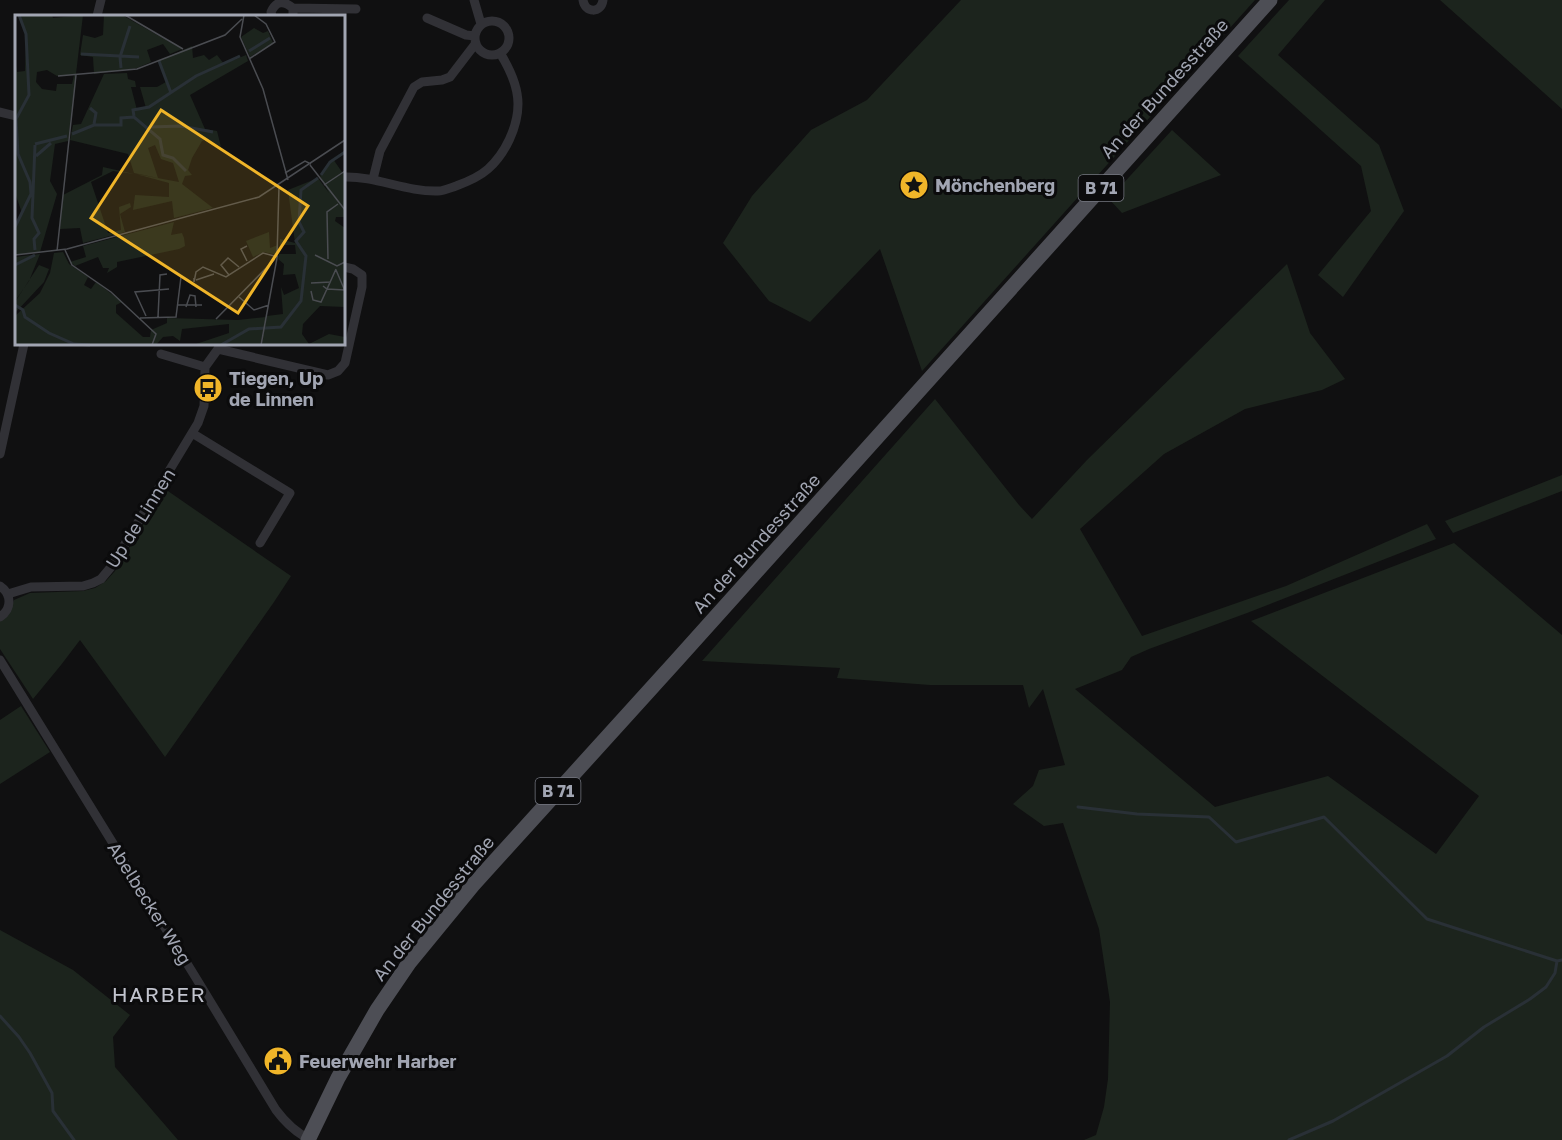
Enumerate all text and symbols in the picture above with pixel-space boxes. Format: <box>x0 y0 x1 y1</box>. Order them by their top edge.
street label: An der Bundesstraße <box>1095 14 1233 162</box>
inset map <box>15 15 345 345</box>
place icon: Mönchenberg <box>898 169 930 201</box>
place label: Mönchenberg <box>935 174 1055 196</box>
road number: B 71 <box>1078 175 1124 201</box>
place label: Tiegen, Up de Linnen <box>229 367 323 410</box>
bus stop icon: Tiegen, Up de Linnen <box>192 372 224 404</box>
street label: Up de Linnen <box>101 464 179 572</box>
street label: An der Bundesstraße <box>687 469 825 617</box>
road number: B 71 <box>536 778 580 804</box>
street label: An der Bundesstraße <box>368 831 498 985</box>
street label: Abelbecker Weg <box>103 838 197 968</box>
district label: HARBER <box>112 981 206 1007</box>
public building icon: Feuerwehr Harber <box>262 1045 294 1077</box>
place label: Feuerwehr Harber <box>299 1050 457 1072</box>

